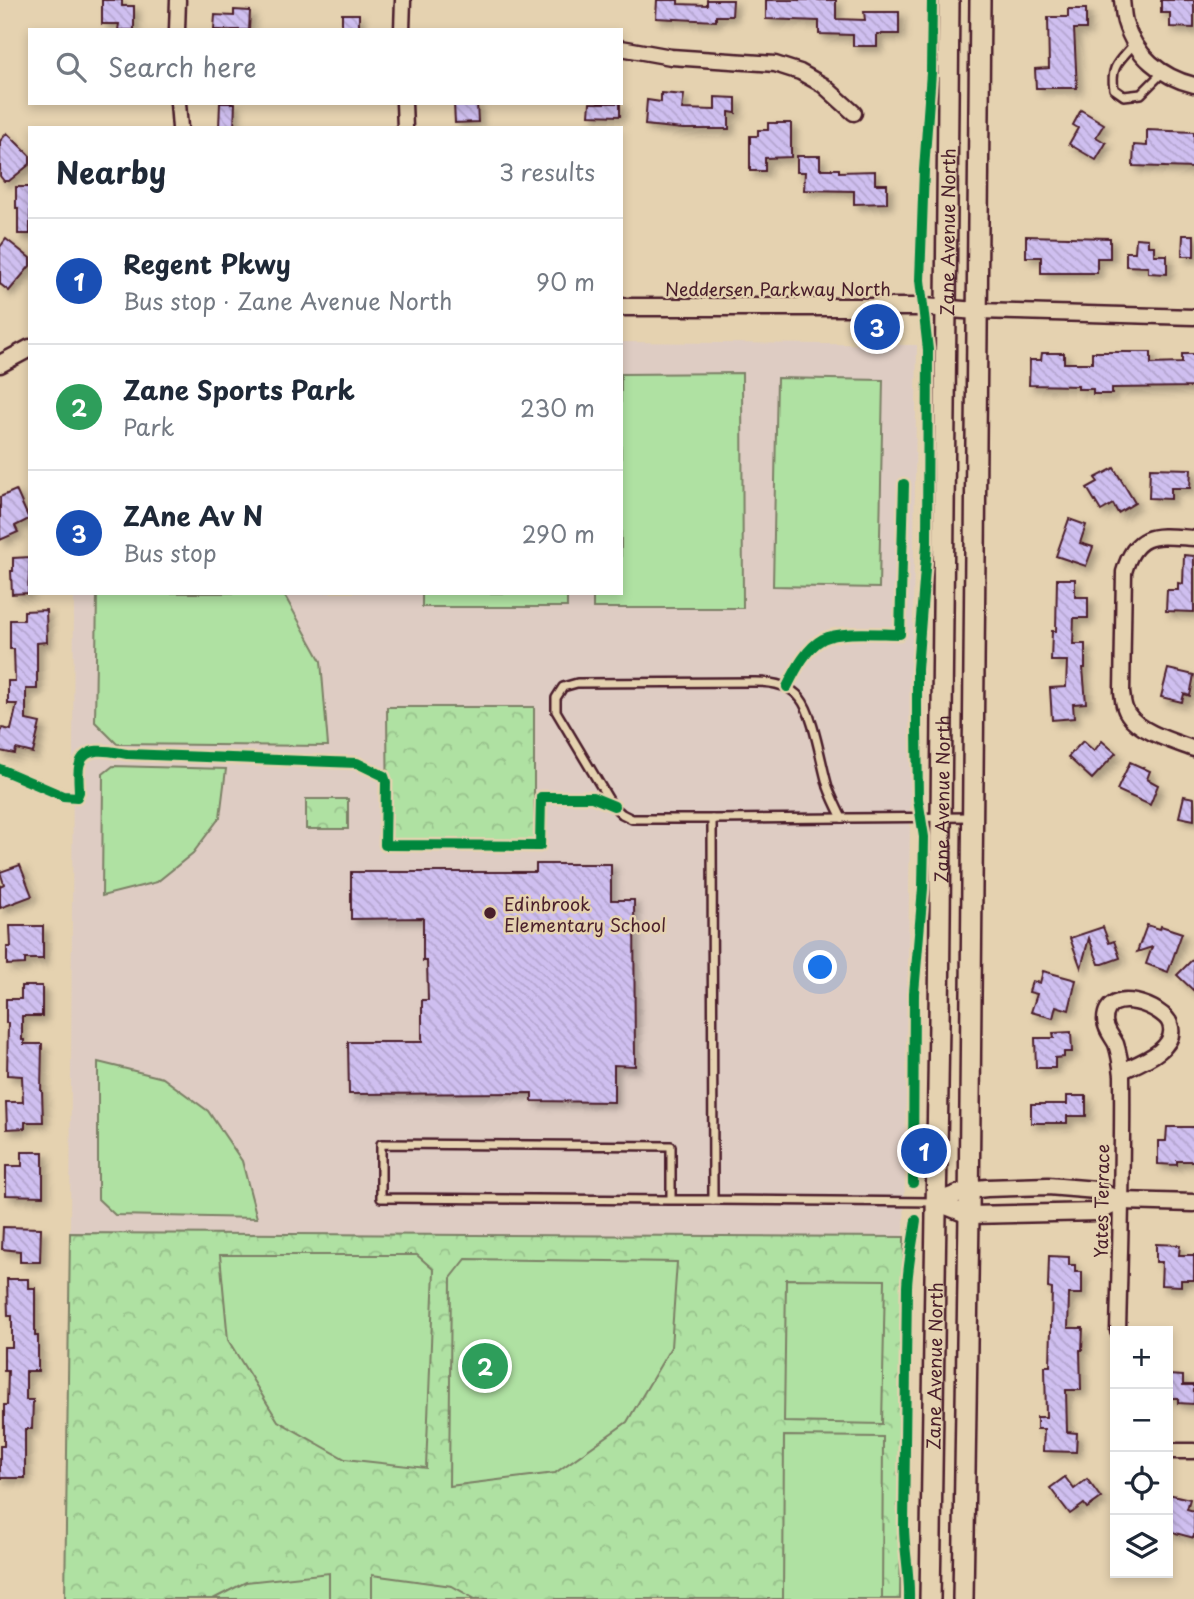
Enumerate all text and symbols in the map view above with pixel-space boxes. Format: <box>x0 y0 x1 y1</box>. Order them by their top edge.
search box <box>28 28 623 105</box>
text: Search here <box>108 47 257 86</box>
icon: search <box>52 48 90 86</box>
street label: Zane Avenue North <box>932 148 961 316</box>
text: Nearby <box>56 149 166 194</box>
text: 3 results <box>499 154 595 189</box>
text: Regent Pkwy <box>123 244 291 283</box>
text: 1 <box>74 264 85 299</box>
text: 90 m <box>536 264 595 299</box>
street label: Neddersen Parkway North <box>665 275 891 302</box>
text: Bus stop · Zane Avenue North <box>123 283 452 318</box>
pin: 3 <box>854 301 900 353</box>
text: Zane Sports Park <box>123 370 355 409</box>
text: 2 <box>71 390 87 425</box>
text: 230 m <box>520 390 595 425</box>
text: Park <box>123 409 174 444</box>
text: ZAne Av N <box>123 496 263 535</box>
text: 3 <box>71 516 87 551</box>
text: 290 m <box>522 516 595 551</box>
text: Bus stop <box>123 535 217 570</box>
street label: Zane Avenue North <box>927 715 956 883</box>
place label: Edinbrook Elementary School <box>504 890 666 938</box>
marker: Edinbrook Elementary School <box>482 905 498 921</box>
your location <box>803 950 837 984</box>
pin: 1 <box>901 1125 947 1177</box>
street label: Yates Terrace <box>1087 1144 1115 1258</box>
street label: Zane Avenue North <box>919 1282 948 1450</box>
map controls <box>1110 1326 1173 1578</box>
button: + <box>1110 1326 1173 1389</box>
pin: 2 <box>462 1340 508 1392</box>
button: − <box>1110 1389 1173 1452</box>
button: locate <box>1110 1452 1173 1515</box>
button: layers <box>1110 1515 1173 1578</box>

